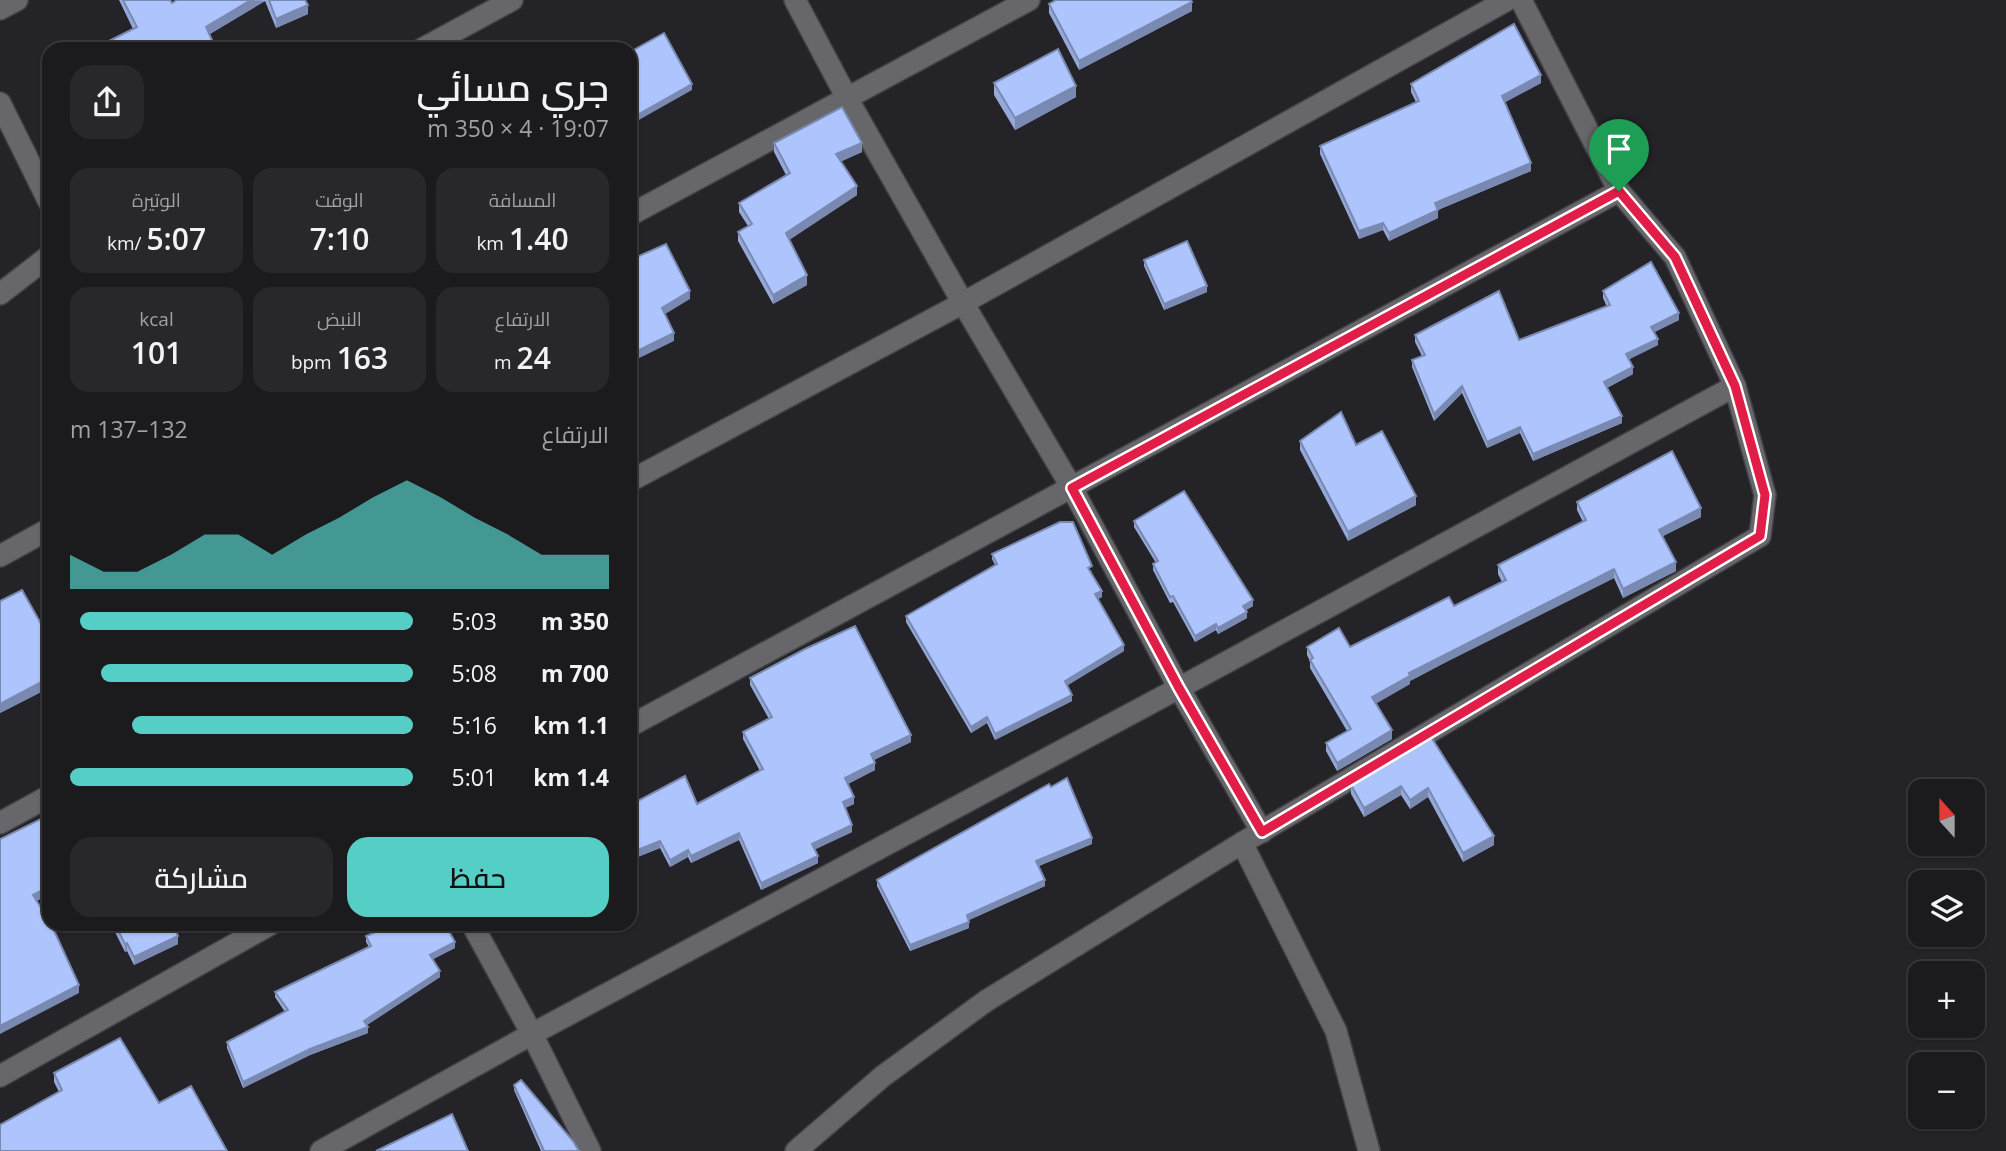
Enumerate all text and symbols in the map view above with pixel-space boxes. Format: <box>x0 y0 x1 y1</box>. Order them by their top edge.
text: جري مسائي <box>417 60 609 112</box>
button: share <box>70 65 144 139</box>
text: 19:07 · 4 × 350 m <box>427 112 609 144</box>
pin <box>1589 119 1649 191</box>
icon: arrive <box>1600 130 1638 168</box>
text: الوتيرة <box>132 187 181 213</box>
text: الوقت <box>315 187 364 213</box>
text: المسافة <box>489 187 556 213</box>
text: 5:07 <box>146 218 206 259</box>
text: 7:10 <box>310 218 369 259</box>
text: 1.40 <box>509 218 569 259</box>
text: /km <box>107 230 146 256</box>
text: km <box>476 230 509 256</box>
text: kcal <box>139 306 174 332</box>
text: النبض <box>317 306 362 332</box>
text: الارتفاع <box>495 306 550 332</box>
text: 101 <box>131 332 182 373</box>
text: 163 <box>337 337 388 378</box>
text: 24 <box>517 337 551 378</box>
text: bpm <box>291 349 337 375</box>
text: m <box>494 349 517 375</box>
text: 132–137 m <box>70 413 188 445</box>
text: الارتفاع <box>542 418 609 450</box>
text: 5:03 <box>452 605 497 637</box>
text: 350 m <box>541 605 609 637</box>
text: 5:08 <box>452 657 497 689</box>
text: 700 m <box>541 657 609 689</box>
text: 5:16 <box>452 709 497 741</box>
text: 1.1 km <box>533 709 609 741</box>
text: 5:01 <box>452 761 497 793</box>
text: 1.4 km <box>533 761 609 793</box>
north arrow <box>1908 779 1984 856</box>
map controls <box>1908 779 1985 1129</box>
button: مشاركة <box>70 837 333 917</box>
button: حفظ <box>347 837 609 917</box>
button: layers <box>1908 870 1985 947</box>
button: + <box>1908 961 1985 1038</box>
button: − <box>1908 1052 1985 1129</box>

